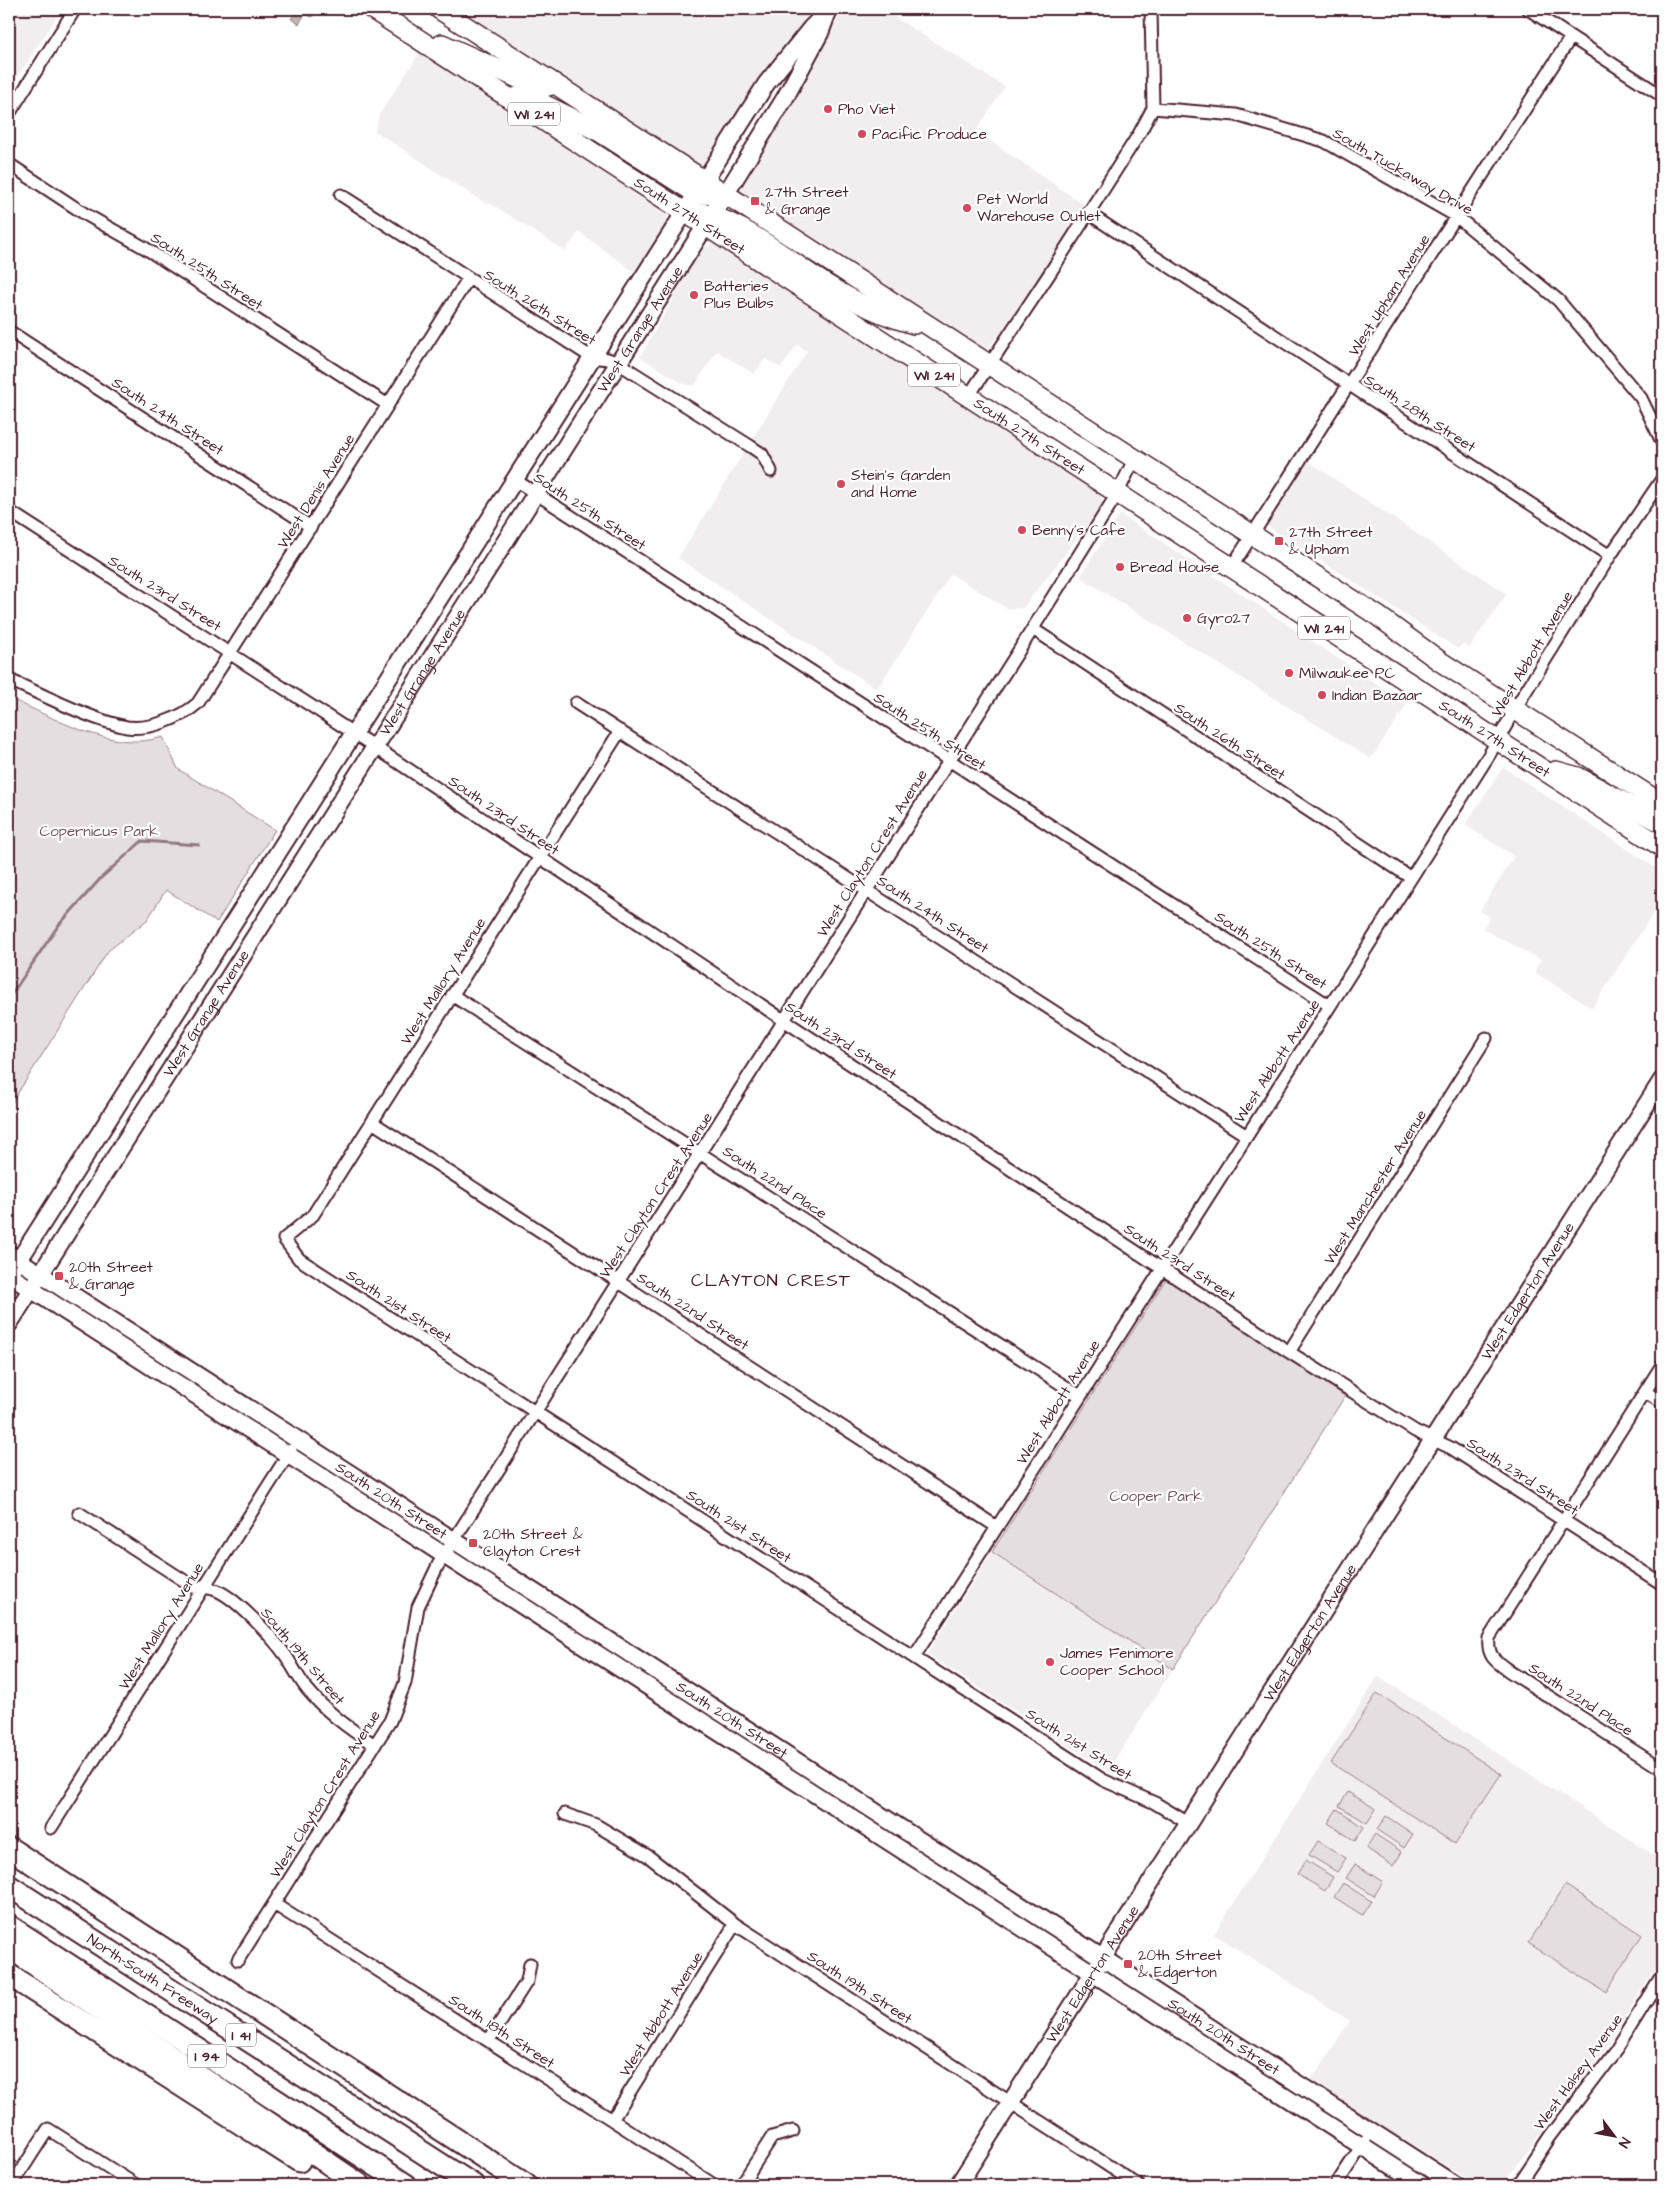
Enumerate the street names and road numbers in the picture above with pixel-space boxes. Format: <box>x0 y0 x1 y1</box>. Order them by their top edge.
road number: WI 241 <box>508 102 560 126</box>
street label: South Tuckaway Drive <box>1328 123 1477 221</box>
street label: South 27th Street <box>630 172 749 260</box>
street label: South 25th Street <box>146 227 267 316</box>
street label: West Upham Avenue <box>1343 230 1435 360</box>
street label: West Grange Avenue <box>592 262 688 397</box>
street label: South 26th Street <box>479 264 600 350</box>
road number: WI 241 <box>908 364 960 386</box>
street label: South 28th Street <box>1360 369 1480 457</box>
street label: South 24th Street <box>108 372 228 461</box>
street label: South 27th Street <box>969 393 1089 480</box>
street label: West Denis Avenue <box>273 430 360 553</box>
street label: South 25th Street <box>529 467 650 556</box>
street label: South 23rd Street <box>104 550 225 637</box>
street label: West Abbott Avenue <box>1486 587 1578 721</box>
street label: West Grange Avenue <box>375 605 471 740</box>
road number: WI 241 <box>1298 616 1350 640</box>
street label: South 25th Street <box>869 687 990 776</box>
street label: South 27th Street <box>1435 695 1554 783</box>
street label: South 26th Street <box>1170 697 1290 785</box>
street label: West Clayton Crest Avenue <box>812 765 934 942</box>
street label: South 23rd Street <box>444 770 563 860</box>
street label: South 24th Street <box>873 870 993 959</box>
street label: South 25th Street <box>1210 906 1331 995</box>
street label: West Mallory Avenue <box>396 914 492 1049</box>
street label: West Grange Avenue <box>158 946 255 1081</box>
street label: West Abbott Avenue <box>1230 995 1325 1127</box>
street label: South 23rd Street <box>781 996 901 1085</box>
street label: West Manchester Avenue <box>1319 1106 1432 1269</box>
street label: West Clayton Crest Avenue <box>595 1108 719 1283</box>
street label: South 22nd Place <box>718 1141 831 1224</box>
street label: South 23rd Street <box>1120 1218 1240 1307</box>
street label: West Edgerton Avenue <box>1476 1218 1580 1364</box>
street label: South 21st Street <box>342 1265 455 1348</box>
street label: South 22nd Street <box>633 1267 753 1356</box>
street label: West Abbott Avenue <box>1011 1336 1105 1469</box>
street label: South 23rd Street <box>1463 1432 1583 1521</box>
street label: South 20th Street <box>331 1457 451 1545</box>
street label: South 21st Street <box>682 1485 795 1568</box>
street label: West Mallory Avenue <box>114 1559 210 1694</box>
street label: West Edgerton Avenue <box>1259 1560 1362 1706</box>
street label: South 19th Street <box>256 1603 350 1710</box>
street label: South 22nd Place <box>1524 1658 1637 1741</box>
street label: South 20th Street <box>672 1676 792 1764</box>
street label: South 21st Street <box>1022 1703 1136 1786</box>
street label: West Clayton Crest Avenue <box>265 1706 387 1883</box>
street label: West Edgerton Avenue <box>1041 1902 1144 2047</box>
street label: North-South Freeway <box>83 1929 222 2030</box>
street label: South 19th Street <box>803 1946 916 2029</box>
street label: West Abbott Avenue <box>614 1948 708 2081</box>
street label: South 18th Street <box>445 1989 559 2074</box>
street label: South 20th Street <box>1164 1993 1284 2080</box>
street label: West Halsey Avenue <box>1529 2010 1629 2135</box>
road number: I 41 <box>226 2024 256 2046</box>
road number: I 94 <box>188 2044 226 2068</box>

